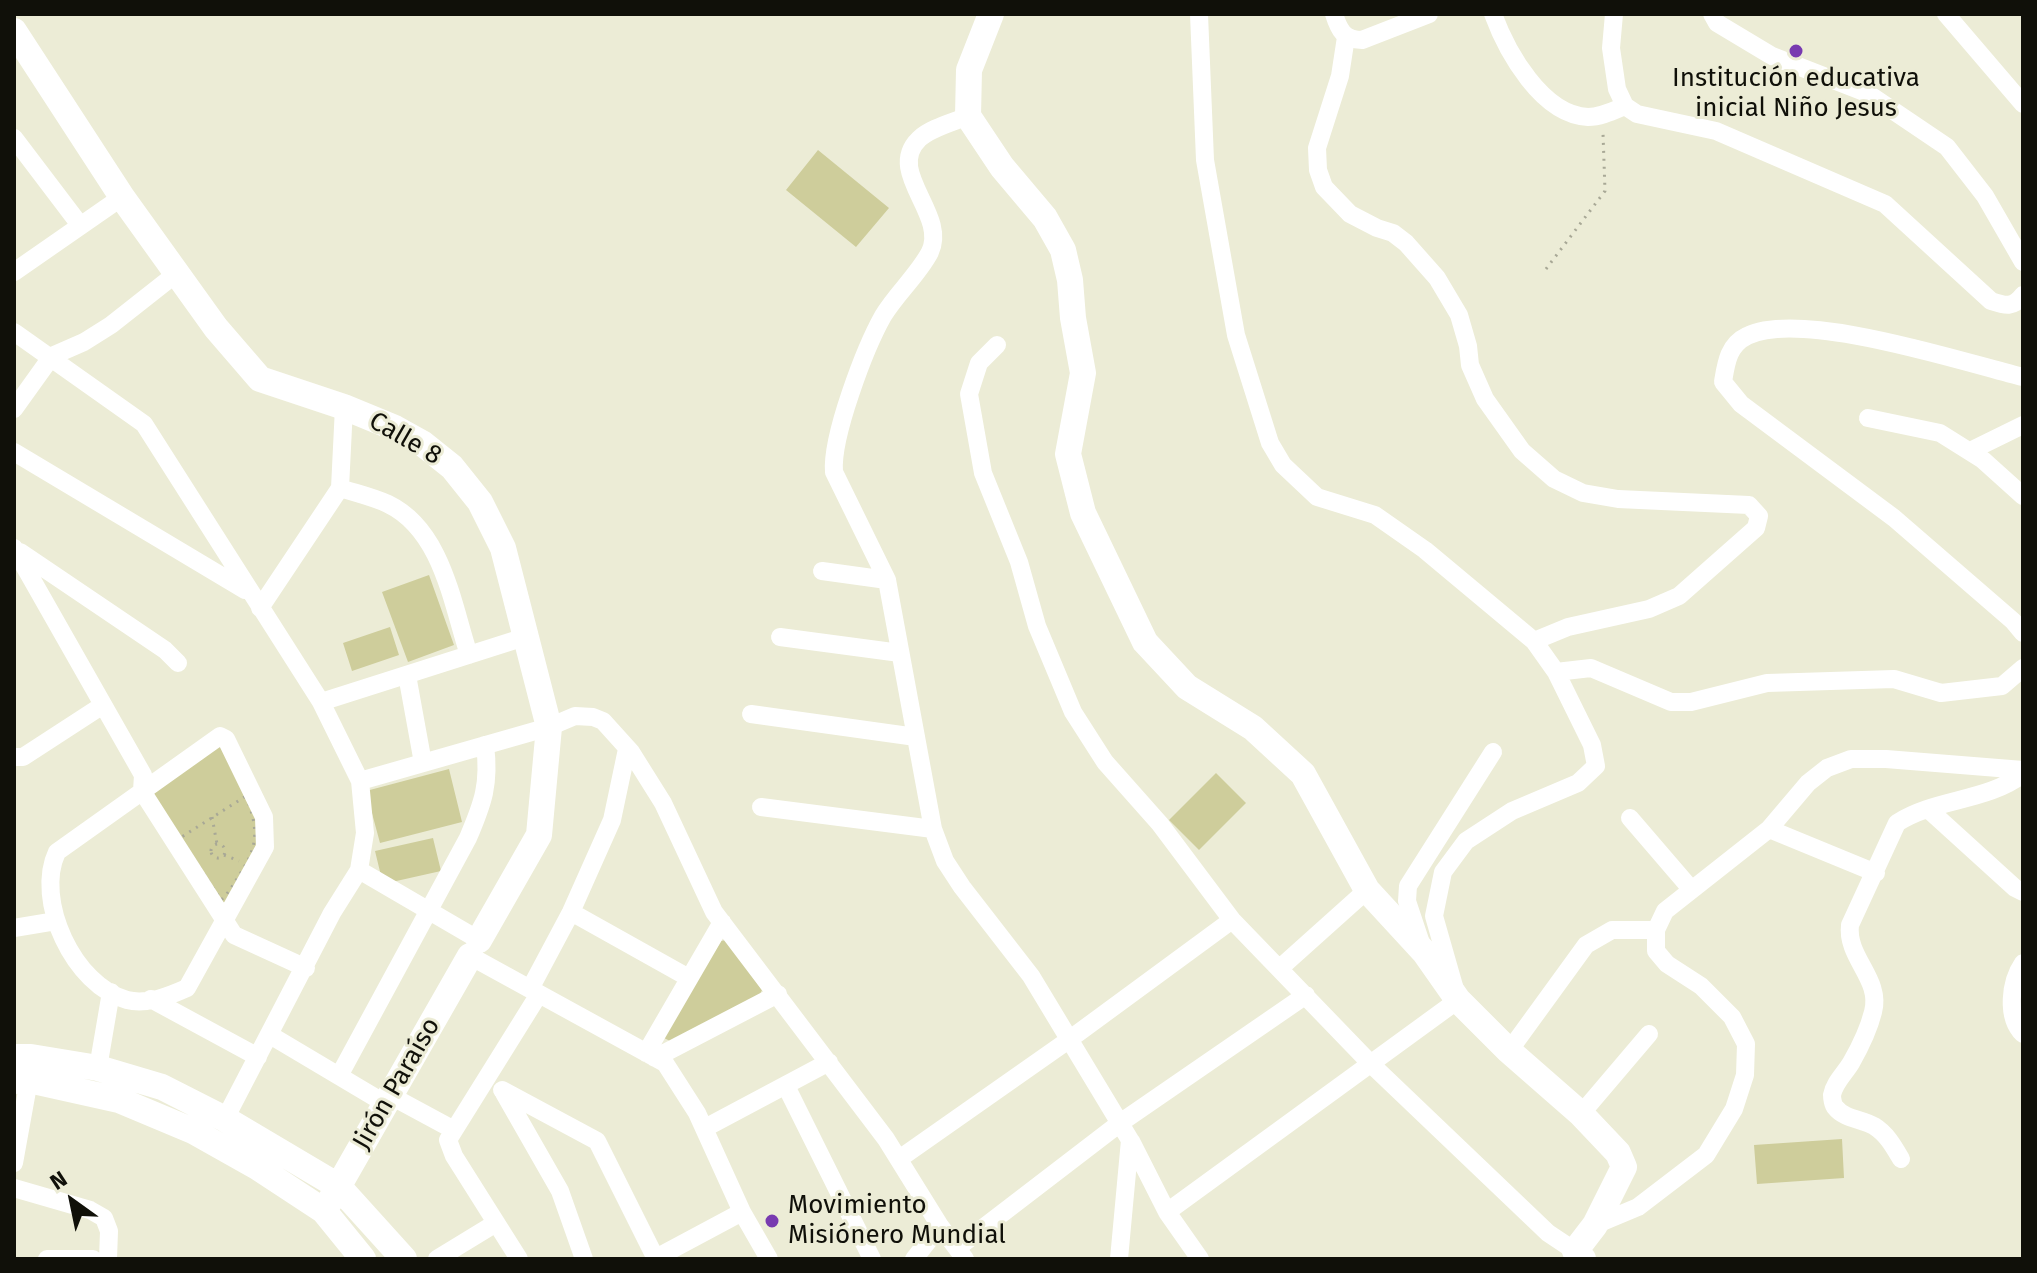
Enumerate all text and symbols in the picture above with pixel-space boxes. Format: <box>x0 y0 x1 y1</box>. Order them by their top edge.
marker: Institución educativa inicial Niño Jesus <box>1787 42 1805 60</box>
place label: Institución educativa inicial Niño Jesus <box>1672 63 1920 124</box>
street label: Calle 8 <box>363 406 447 472</box>
street label: Jirón Paraíso <box>347 1012 447 1156</box>
north arrow <box>32 1161 112 1241</box>
text: N <box>45 1165 72 1196</box>
place label: Movimiento Misiónero Mundial <box>788 1190 1006 1252</box>
marker: Movimiento Misiónero Mundial <box>763 1212 781 1230</box>

